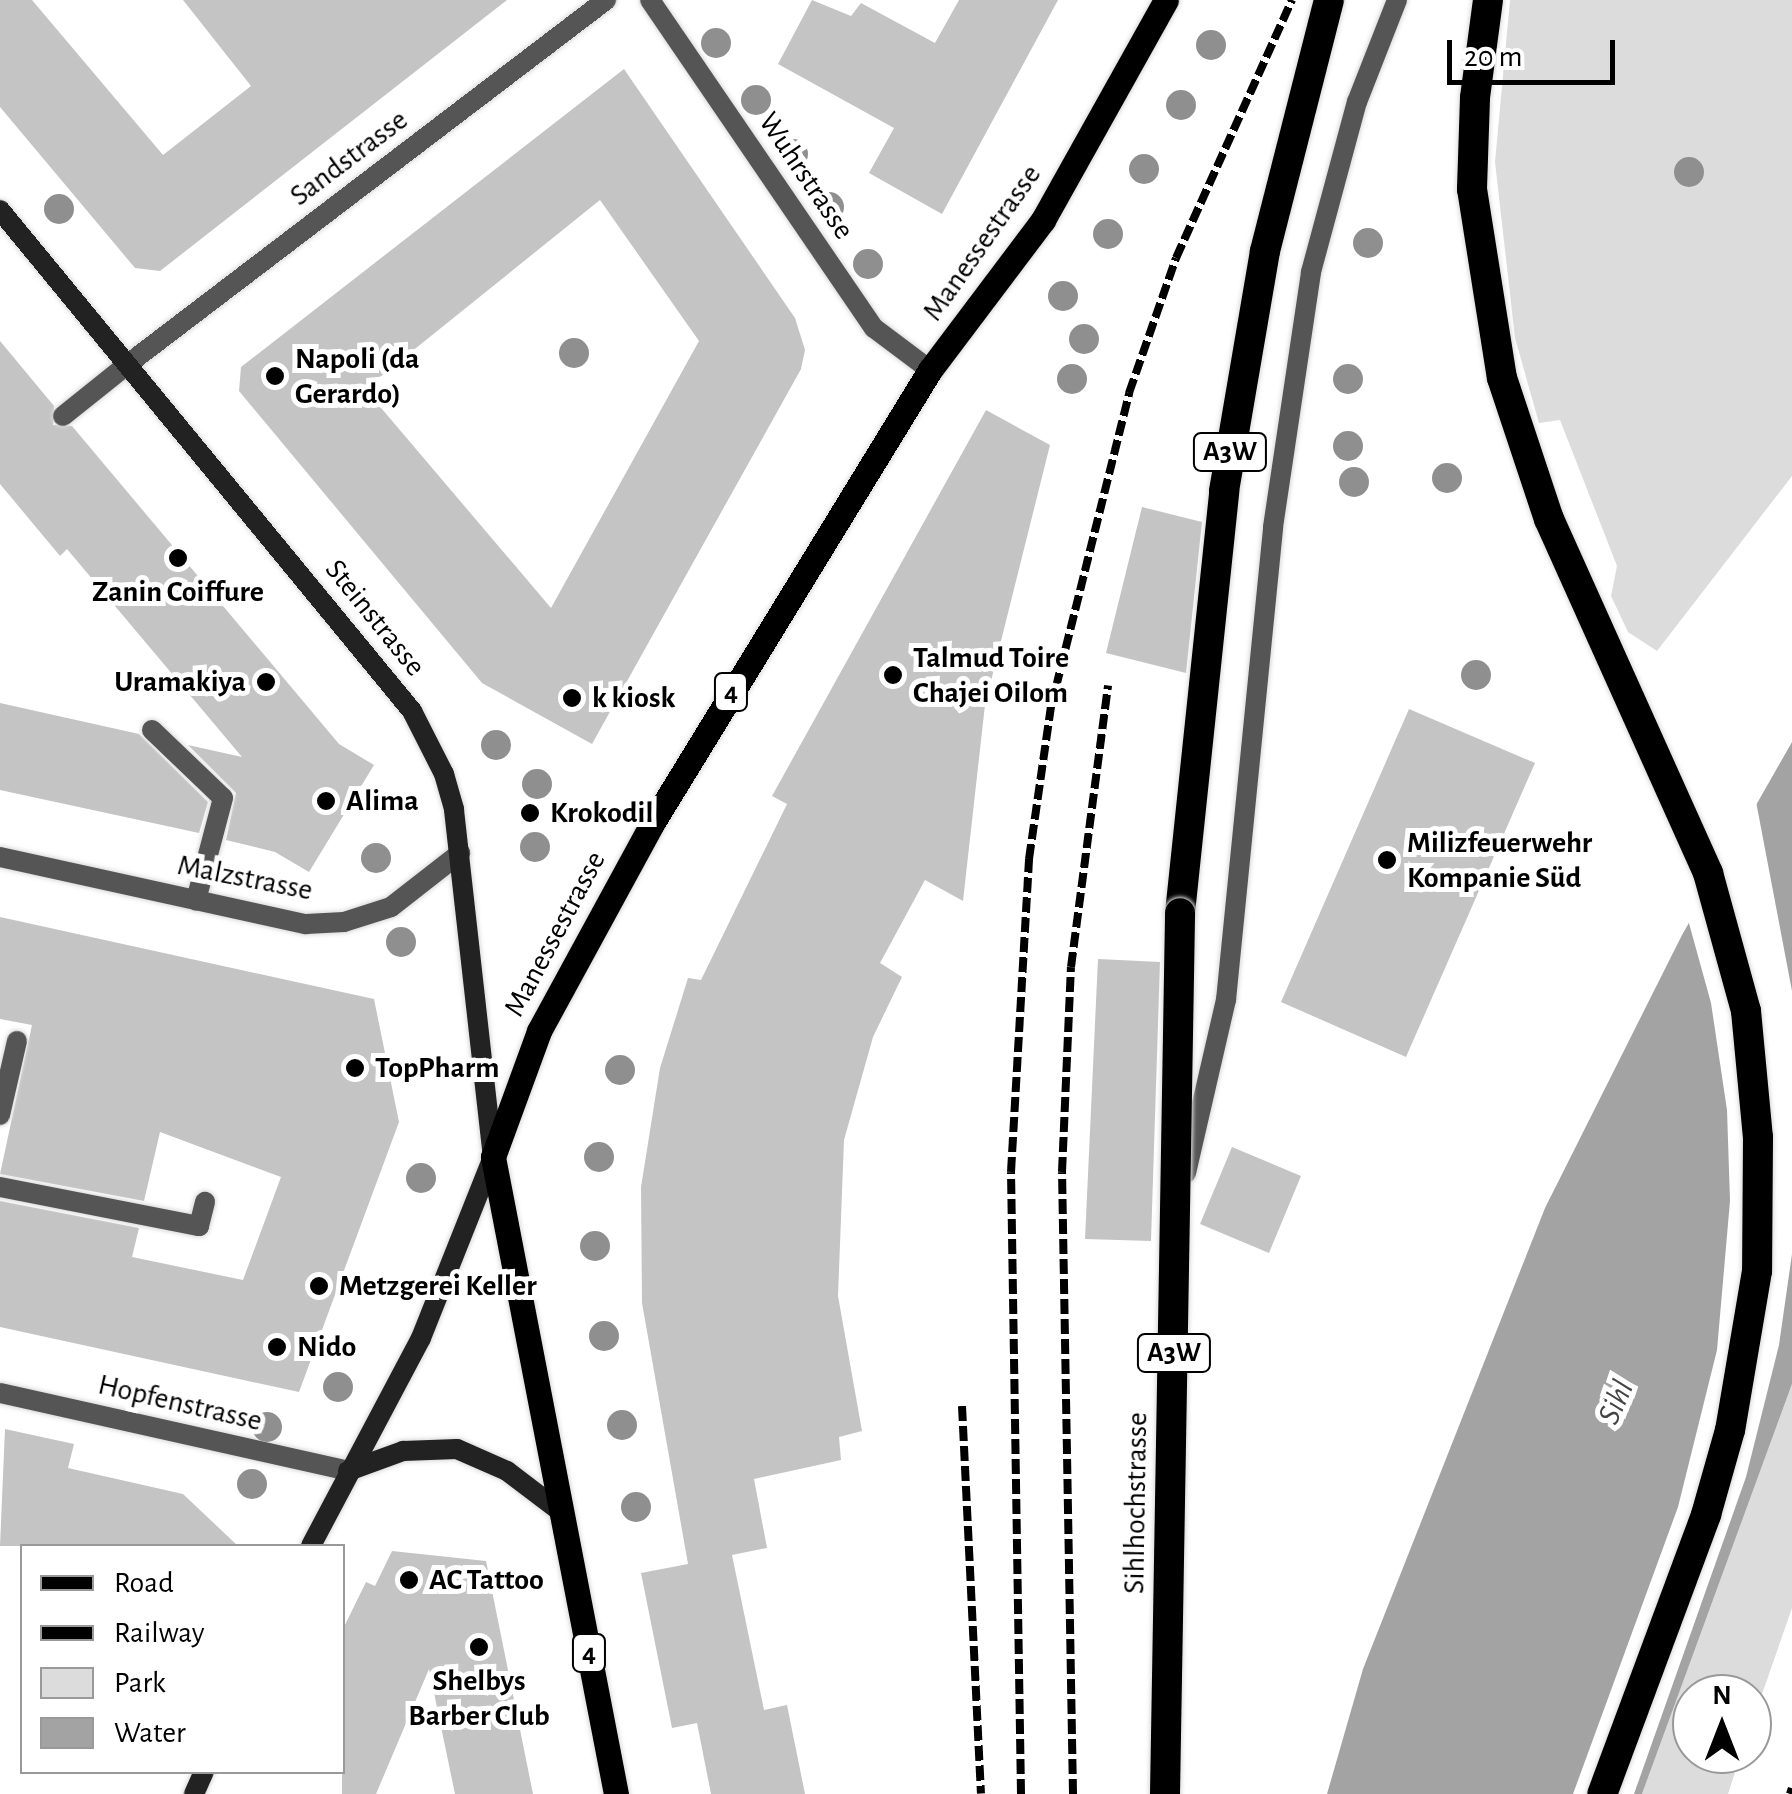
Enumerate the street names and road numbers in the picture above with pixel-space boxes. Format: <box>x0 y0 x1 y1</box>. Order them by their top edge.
street label: Sandstrasse <box>283 102 415 214</box>
street label: Wuhrstrasse <box>750 106 862 246</box>
street label: Manessestrasse <box>915 158 1049 328</box>
road number: A3W <box>1192 429 1268 475</box>
street label: Steinstrasse <box>317 552 433 684</box>
road number: 4 <box>714 669 748 715</box>
street label: Manessestrasse <box>496 845 614 1023</box>
street label: Malzstrasse <box>174 847 316 909</box>
road number: A3W <box>1136 1330 1212 1376</box>
street label: Hopfenstrasse <box>95 1367 265 1439</box>
street label: Sihlhochstrasse <box>1116 1412 1156 1594</box>
road number: 4 <box>572 1630 606 1676</box>

